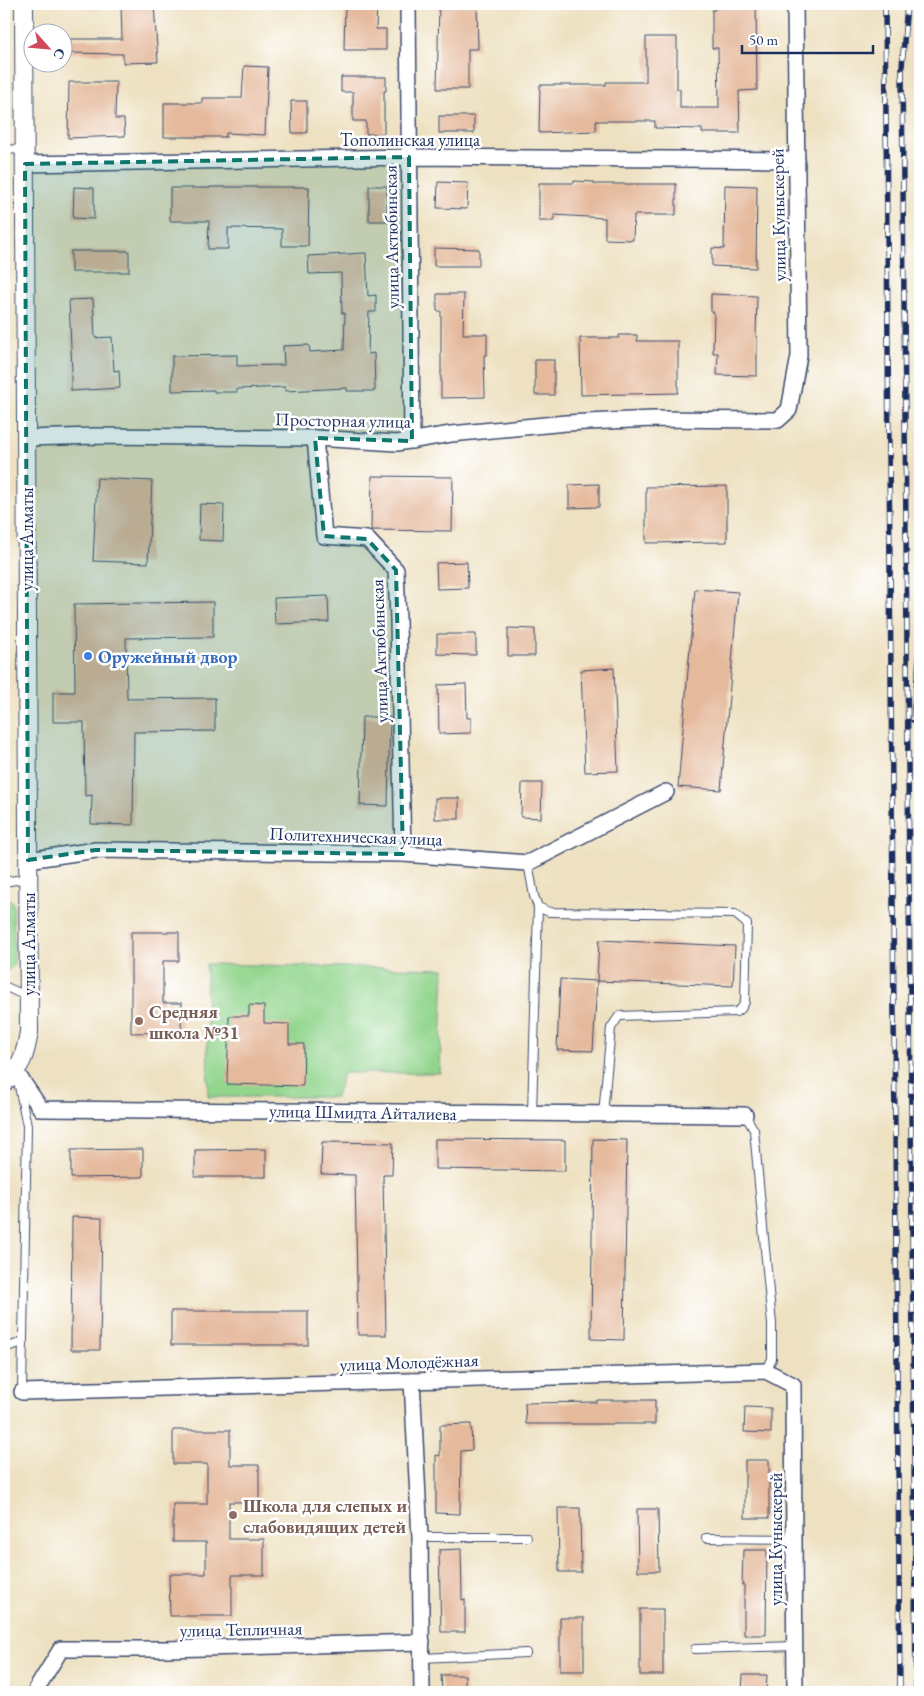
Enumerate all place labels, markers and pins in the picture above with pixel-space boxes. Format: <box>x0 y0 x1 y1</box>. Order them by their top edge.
place label: Оружейный двор <box>98 645 238 668</box>
marker: Оружейный двор <box>82 650 94 662</box>
place label: Средняя школа №31 <box>149 1000 239 1044</box>
marker: Средняя школа №31 <box>133 1015 145 1027</box>
place label: Школа для слепых и слабовидящих детей <box>243 1494 407 1538</box>
marker: Школа для слепых и слабовидящих детей <box>227 1509 239 1521</box>

